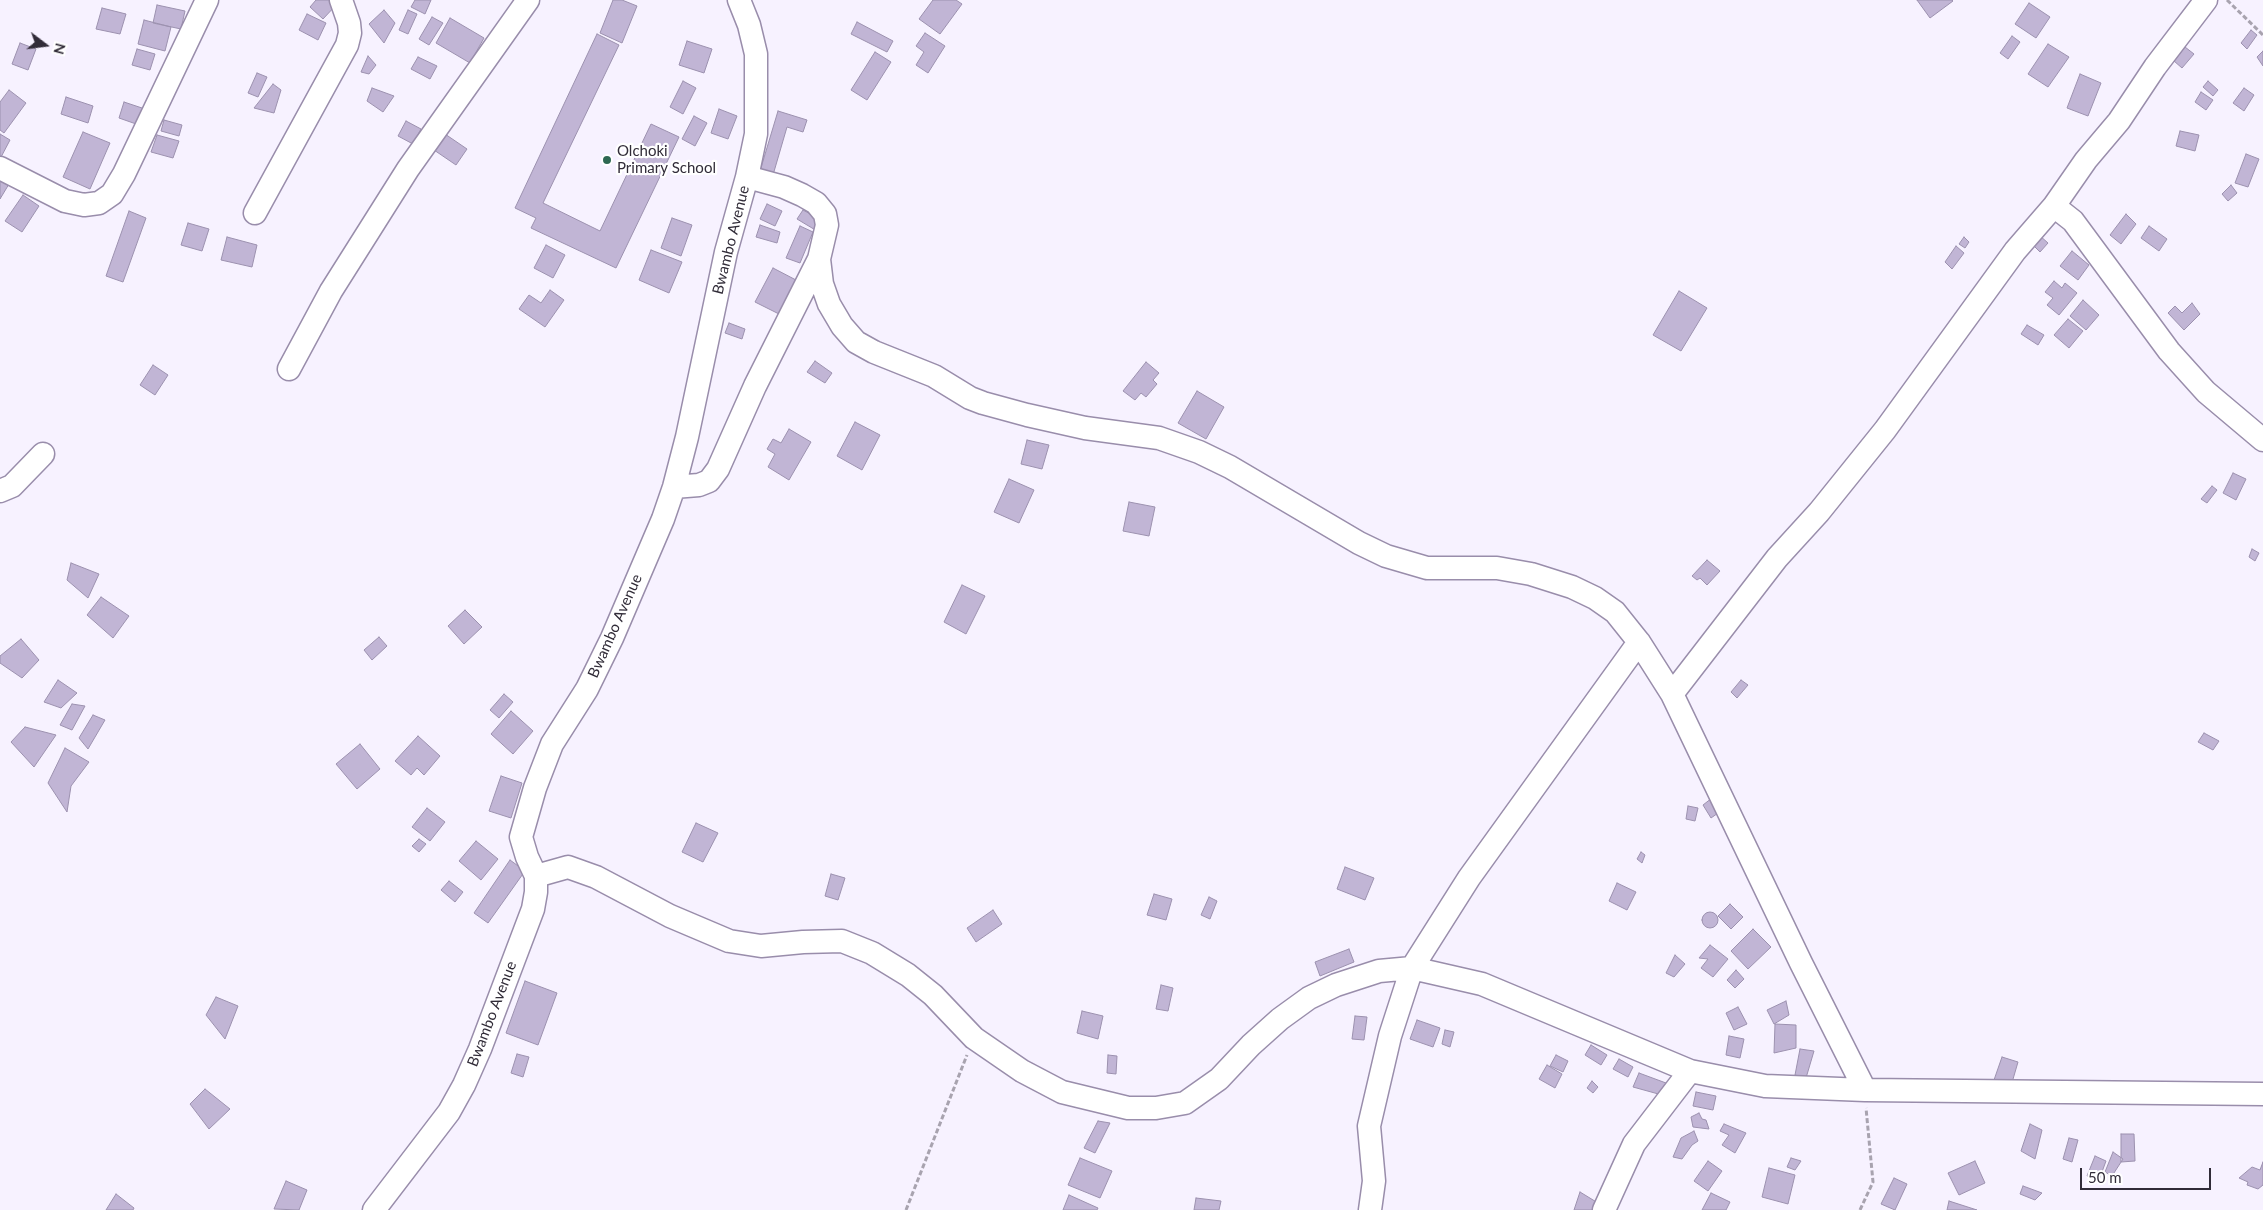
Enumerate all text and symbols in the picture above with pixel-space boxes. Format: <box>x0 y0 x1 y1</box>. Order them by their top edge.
north arrow <box>20 20 70 70</box>
text: N <box>50 42 70 56</box>
place label: Olchoki Primary School <box>617 142 716 177</box>
marker: Olchoki Primary School <box>601 154 613 166</box>
street label: Bwambo Avenue <box>709 184 753 296</box>
street label: Bwambo Avenue <box>584 571 646 681</box>
street label: Bwambo Avenue <box>464 959 520 1069</box>
scale bar <box>2083 1158 2214 1190</box>
text: 50 m <box>2088 1168 2122 1186</box>

